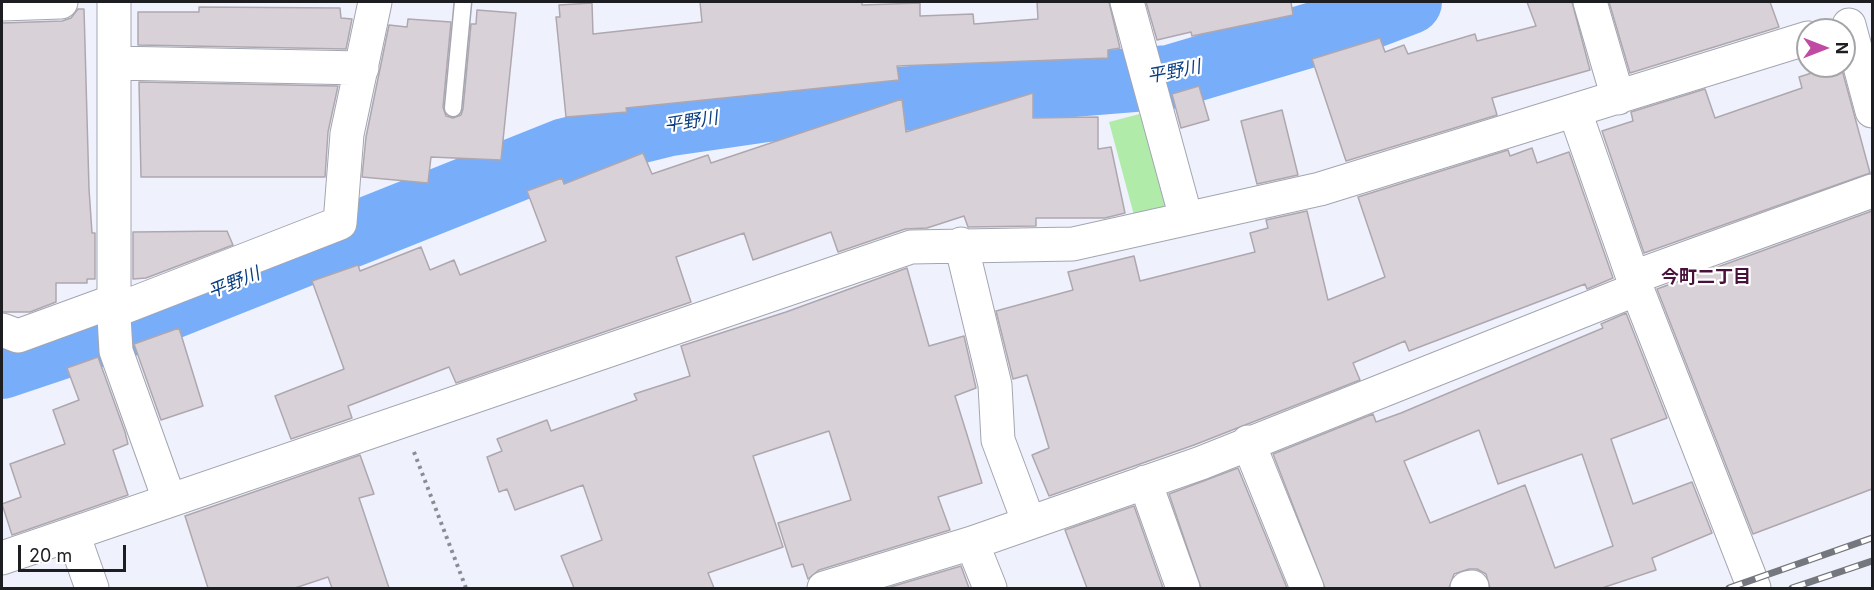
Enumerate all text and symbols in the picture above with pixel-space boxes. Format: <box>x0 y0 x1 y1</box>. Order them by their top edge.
north arrow <box>1796 18 1856 78</box>
text: N <box>1832 42 1852 54</box>
water label: 平野川 <box>1145 56 1203 88</box>
water label: 平野川 <box>663 107 719 137</box>
water label: 平野川 <box>205 263 263 303</box>
district label: 今町二丁目 <box>1661 267 1751 289</box>
scale bar <box>21 533 129 571</box>
text: 20 m <box>29 545 72 566</box>

